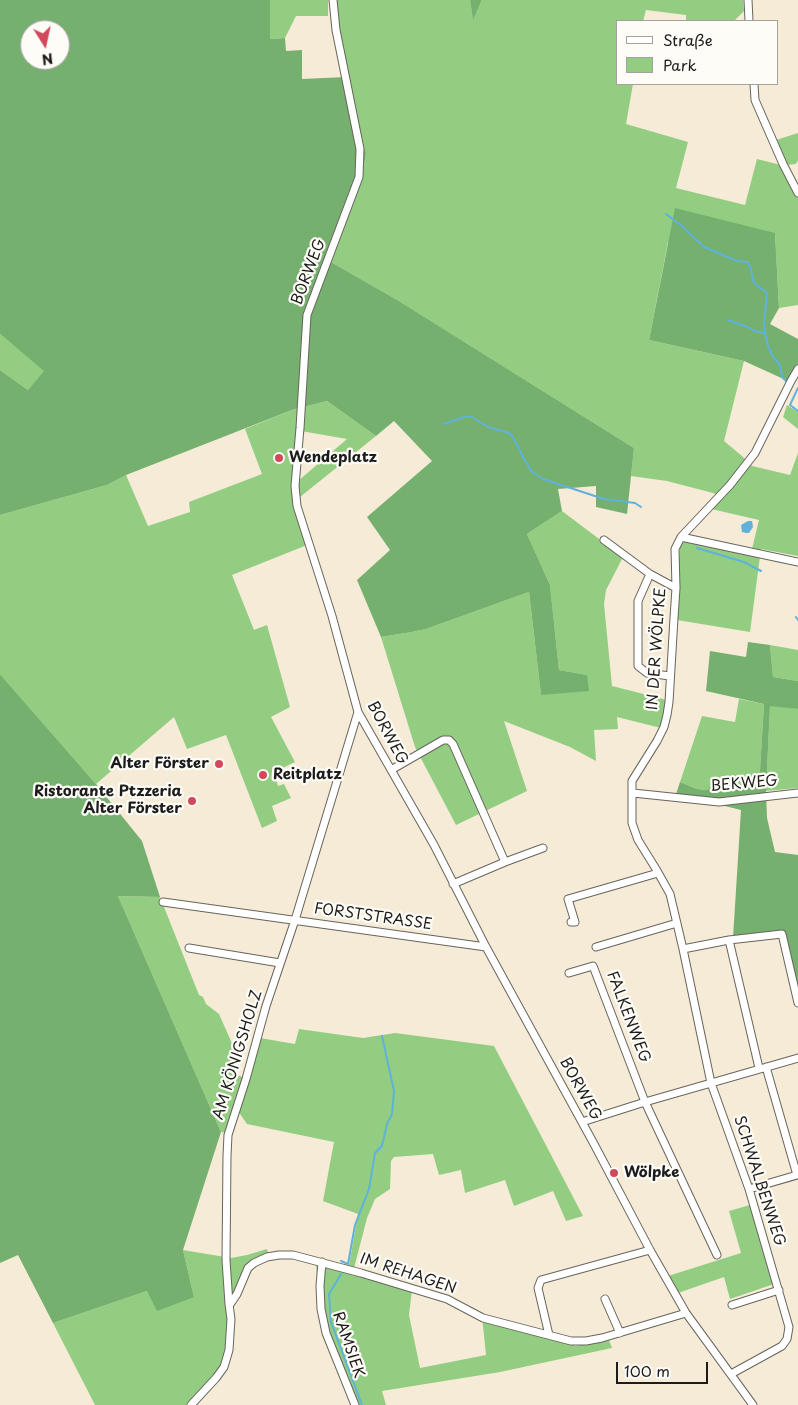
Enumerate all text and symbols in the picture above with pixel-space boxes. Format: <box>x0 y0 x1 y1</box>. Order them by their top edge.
north arrow <box>20 20 70 70</box>
legend <box>616 20 778 85</box>
text: Straße <box>663 28 713 51</box>
text: N <box>40 48 55 71</box>
text: Park <box>663 53 697 76</box>
street label: BORWEG <box>288 237 330 307</box>
place label: Wendeplatz <box>289 449 377 467</box>
marker: Wendeplatz <box>273 452 285 464</box>
street label: IN DER WÖLPKE <box>644 587 670 711</box>
street label: BORWEG <box>363 698 411 768</box>
place label: Alter Förster <box>110 755 209 773</box>
marker: Alter Förster <box>213 758 225 770</box>
place label: Reitplatz <box>273 766 342 784</box>
marker: Reitplatz <box>257 769 269 781</box>
street label: BEKWEG <box>709 772 779 796</box>
place label: Ristorante Ptzzeria Alter Förster <box>34 783 182 818</box>
marker: Ristorante Ptzzeria Alter Förster <box>186 795 198 807</box>
street label: FORSTSTRASSE <box>313 900 433 934</box>
street label: FALKENWEG <box>602 969 654 1065</box>
street label: AM KÖNIGSHOLZ <box>210 988 266 1122</box>
street label: BORWEG <box>555 1054 605 1124</box>
street label: SCHWALBENWEG <box>729 1113 789 1249</box>
place label: Wölpke <box>624 1164 679 1182</box>
marker: Wölpke <box>608 1167 620 1179</box>
street label: IM REHAGEN <box>357 1250 459 1298</box>
street label: RAMSIEK <box>328 1310 368 1380</box>
scale bar <box>618 1352 710 1384</box>
text: 100 m <box>624 1359 670 1382</box>

